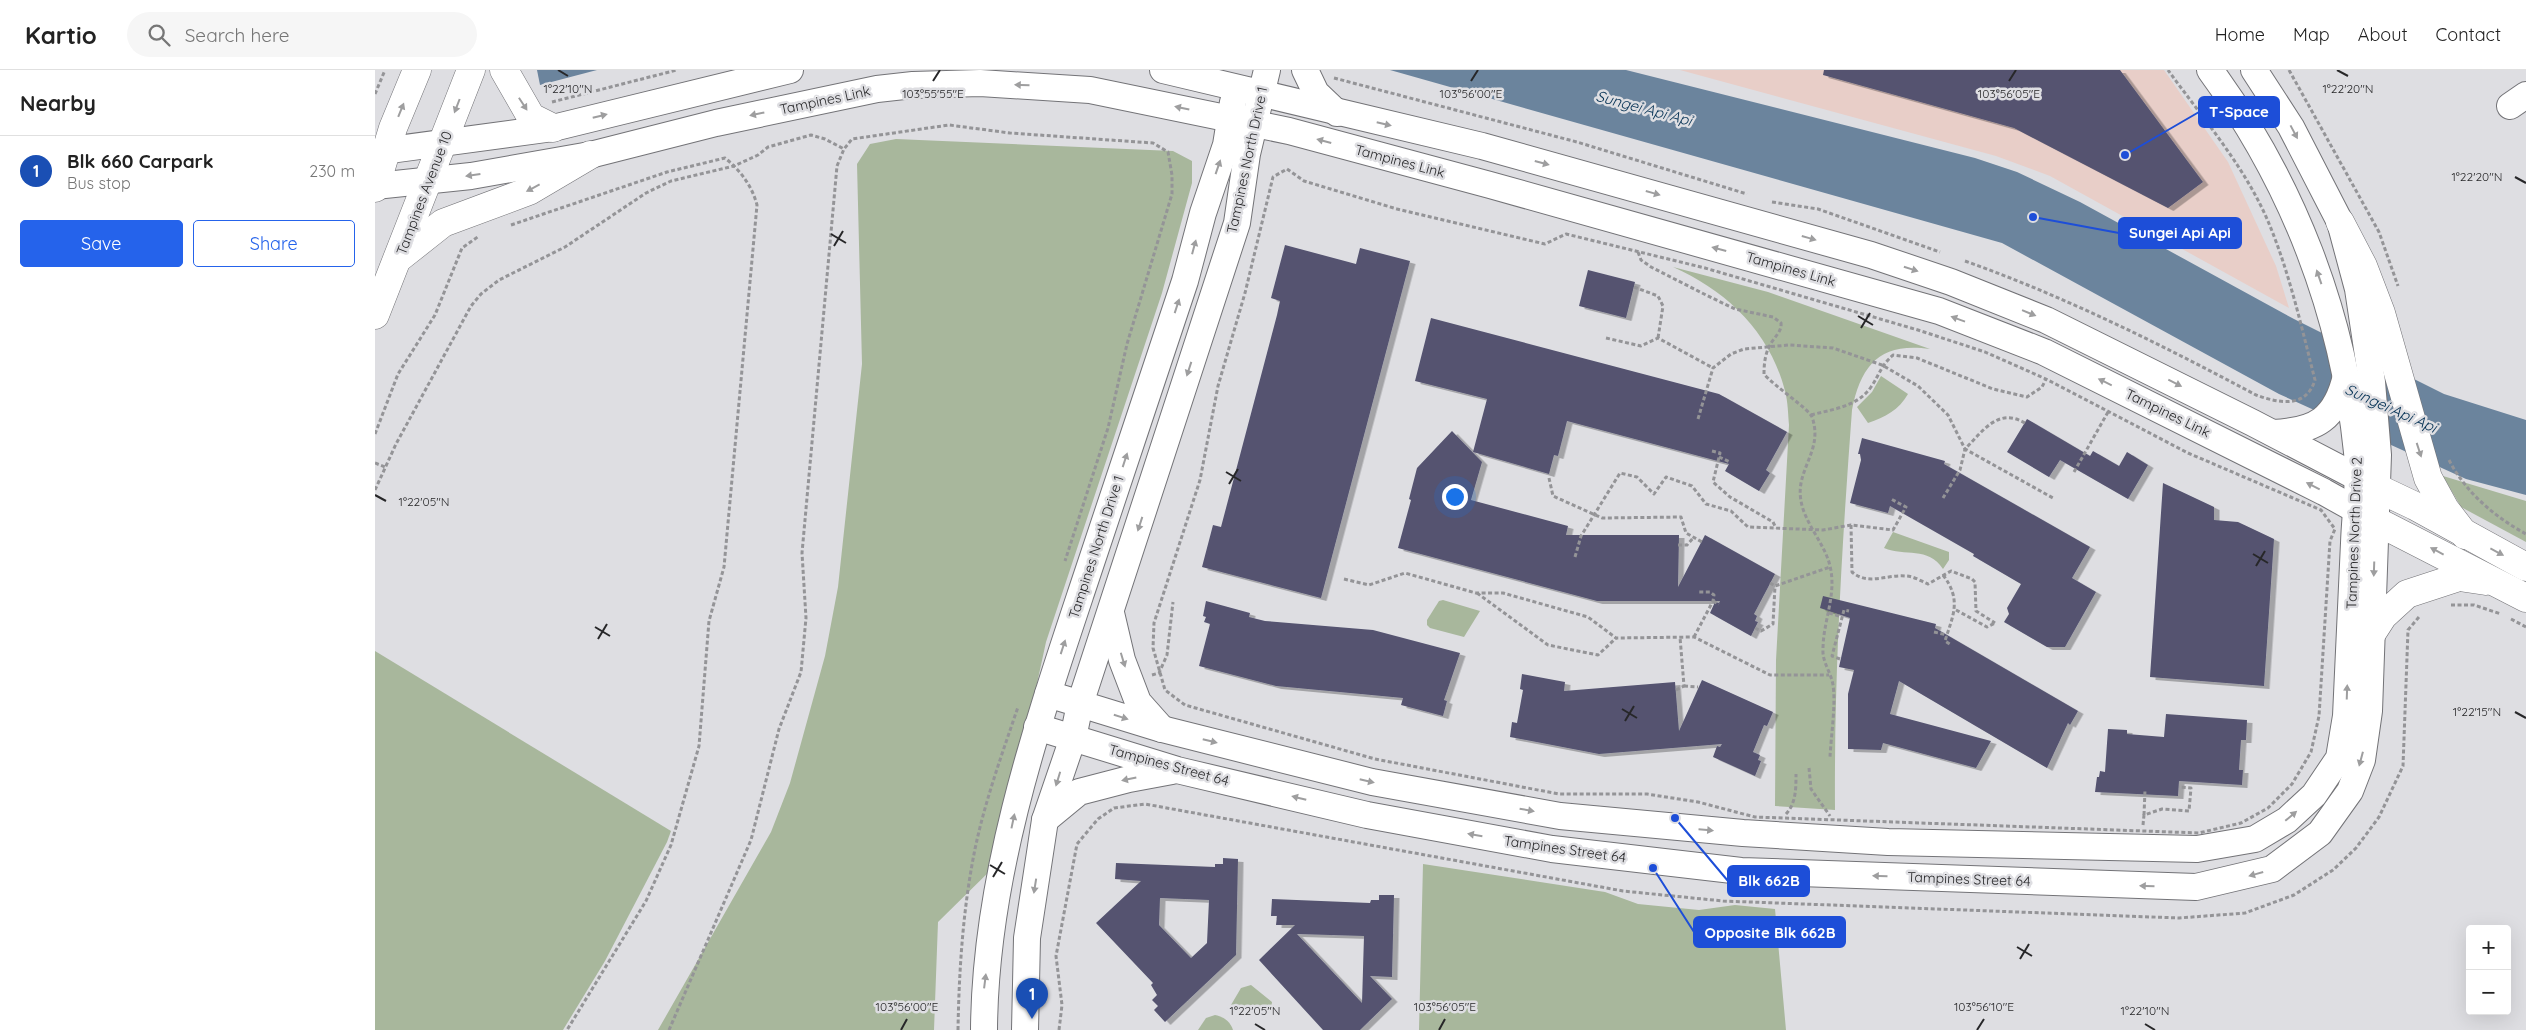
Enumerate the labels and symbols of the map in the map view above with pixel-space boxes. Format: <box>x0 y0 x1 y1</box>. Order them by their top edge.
text: 1°22'10"N <box>544 81 592 96</box>
one-way arrow <box>1014 81 1030 89</box>
text: 1°22'20"N <box>2322 81 2374 96</box>
street label: Tampines Link <box>778 82 872 118</box>
street label: Tampines North Drive 1 <box>1223 85 1271 235</box>
text: 103°55'55"E <box>902 86 964 101</box>
text: 103°56'00"E <box>1440 86 1503 101</box>
water label: Sungei Api Api <box>1594 86 1696 130</box>
text: 103°56'05"E <box>1978 86 2040 101</box>
callout: T-Space <box>2199 97 2279 127</box>
one-way arrow <box>518 98 528 111</box>
one-way arrow <box>453 99 461 113</box>
text: T-Space <box>2209 102 2269 121</box>
one-way arrow <box>397 103 405 117</box>
one-way arrow <box>1174 103 1190 111</box>
one-way arrow <box>750 110 765 118</box>
one-way arrow <box>593 112 608 120</box>
one-way arrow <box>1377 120 1392 128</box>
one-way arrow <box>2290 125 2298 139</box>
street label: Tampines Avenue 10 <box>392 128 456 258</box>
one-way arrow <box>1317 136 1332 144</box>
street label: Tampines Link <box>1353 140 1447 182</box>
one-way arrow <box>1215 159 1223 174</box>
one-way arrow <box>1535 159 1550 167</box>
text: 1°22'20"N <box>2451 169 2503 184</box>
one-way arrow <box>465 172 481 180</box>
one-way arrow <box>527 184 540 193</box>
one-way arrow <box>1645 190 1660 198</box>
callout: Sungei Api Api <box>2119 218 2241 248</box>
text: Sungei Api Api <box>2129 223 2231 242</box>
one-way arrow <box>1802 234 1817 242</box>
one-way arrow <box>1190 240 1198 255</box>
one-way arrow <box>1711 244 1726 252</box>
street label: Tampines Link <box>1744 248 1838 290</box>
one-way arrow <box>1903 265 1918 273</box>
one-way arrow <box>2315 269 2323 284</box>
one-way arrow <box>1173 298 1181 313</box>
one-way arrow <box>2021 310 2036 317</box>
one-way arrow <box>1951 315 1966 322</box>
one-way arrow <box>1185 362 1193 377</box>
one-way arrow <box>2098 378 2112 386</box>
water label: Sungei Api Api <box>2342 379 2442 437</box>
one-way arrow <box>2168 380 2182 388</box>
street label: Tampines Link <box>2123 385 2213 441</box>
one-way arrow <box>2416 443 2423 458</box>
one-way arrow <box>1121 452 1129 467</box>
street label: Tampines North Drive 2 <box>2342 456 2366 609</box>
street label: Tampines North Drive 1 <box>1064 473 1128 621</box>
one-way arrow <box>2305 482 2320 490</box>
your location <box>1442 484 1468 510</box>
text: 1°22'05"N <box>398 494 450 509</box>
one-way arrow <box>1135 517 1143 532</box>
one-way arrow <box>2429 547 2444 555</box>
one-way arrow <box>2490 548 2505 556</box>
one-way arrow <box>2370 561 2378 577</box>
one-way arrow <box>1060 640 1067 655</box>
one-way arrow <box>1119 653 1127 668</box>
one-way arrow <box>2344 684 2352 700</box>
text: 1°22'15"N <box>2453 704 2501 719</box>
one-way arrow <box>1114 713 1129 721</box>
one-way arrow <box>1202 737 1217 745</box>
street label: Tampines Street 64 <box>1107 740 1231 790</box>
one-way arrow <box>2357 752 2365 767</box>
one-way arrow <box>1053 771 1061 786</box>
one-way arrow <box>1122 775 1137 783</box>
one-way arrow <box>1360 777 1375 785</box>
one-way arrow <box>1292 794 1307 802</box>
one-way arrow <box>1520 806 1536 814</box>
one-way arrow <box>2284 811 2297 822</box>
one-way arrow <box>1009 814 1017 829</box>
one-way arrow <box>1698 826 1714 834</box>
one-way arrow <box>1467 830 1483 838</box>
street label: Tampines Street 64 <box>1503 832 1627 866</box>
callout: Blk 662B <box>1728 866 1809 896</box>
street label: Tampines Street 64 <box>1907 868 2031 890</box>
one-way arrow <box>2248 870 2263 878</box>
text: Blk 662B <box>1738 871 1800 890</box>
one-way arrow <box>1872 872 1888 880</box>
one-way arrow <box>1031 878 1039 894</box>
one-way arrow <box>2139 881 2155 889</box>
callout: Opposite Blk 662B <box>1694 917 1845 947</box>
text: Opposite Blk 662B <box>1705 923 1836 942</box>
one-way arrow <box>981 973 989 989</box>
pin: 1 <box>1016 978 1048 1019</box>
text: 103°56'00"E <box>876 999 939 1014</box>
text: 103°56'05"E <box>1414 999 1476 1014</box>
text: 103°56'10"E <box>1954 999 2014 1014</box>
text: 1°22'05"N <box>1229 1003 1281 1018</box>
text: 1°22'10"N <box>2121 1003 2169 1018</box>

